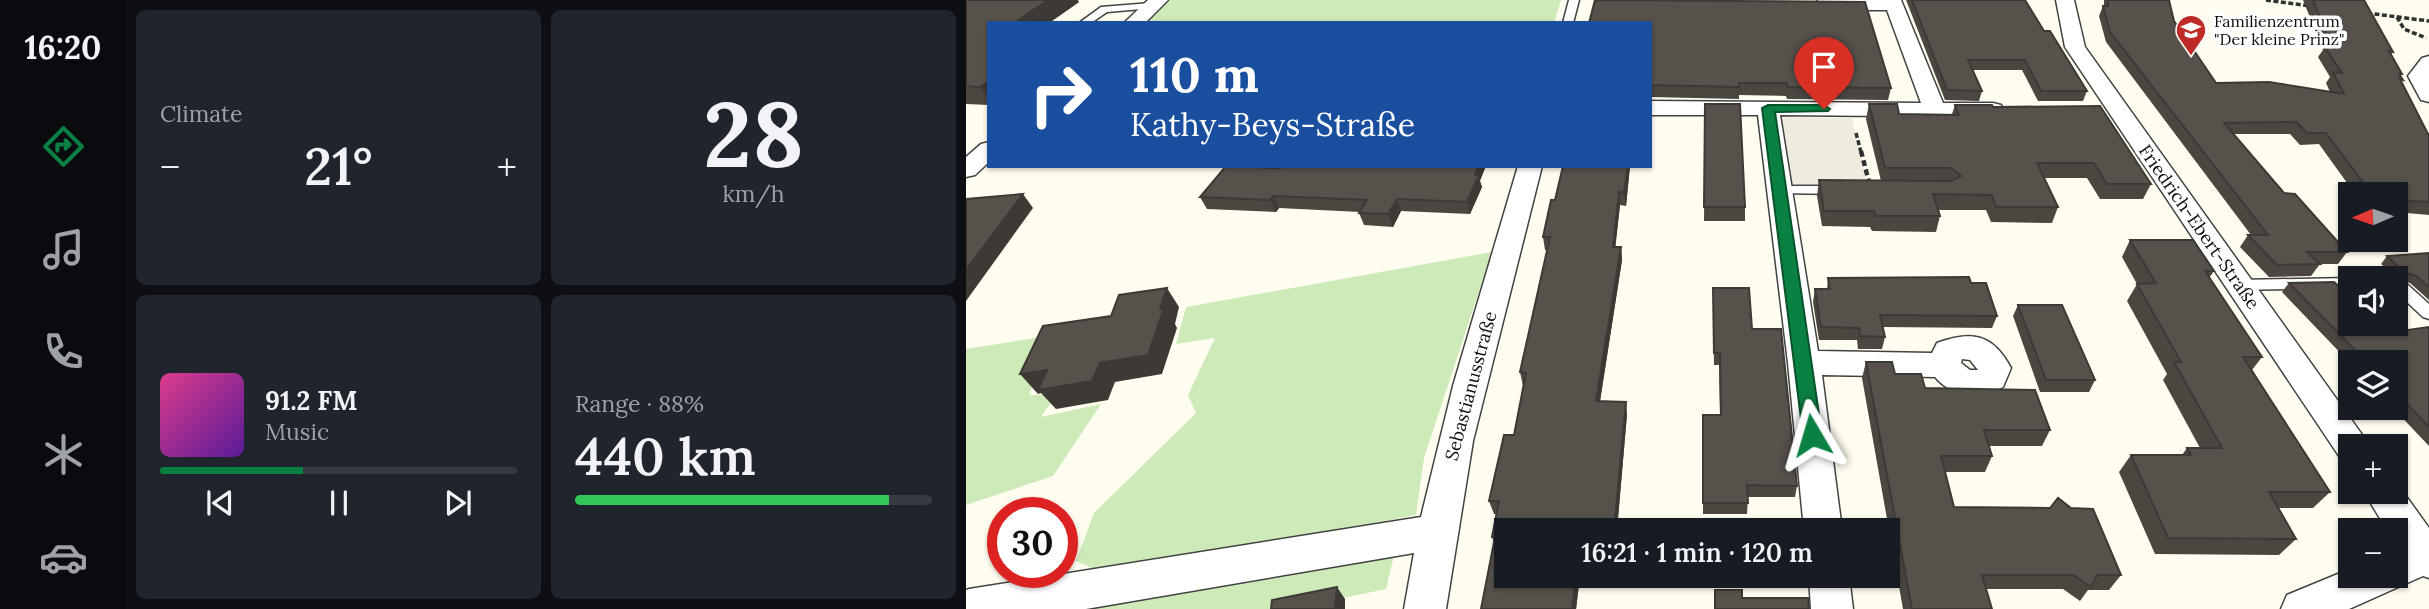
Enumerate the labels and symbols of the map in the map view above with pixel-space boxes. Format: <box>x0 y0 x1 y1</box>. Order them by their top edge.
place label: Familienzentrum "Der kleine Prinz" <box>2214 11 2345 49</box>
school or university icon: Familienzentrum "Der kleine Prinz" <box>2174 13 2208 57</box>
pin <box>1794 37 1854 109</box>
street label: Friedrich-Ebert-Straße <box>2134 140 2265 314</box>
north arrow <box>2338 182 2408 252</box>
street label: Sebastianusstraße <box>1440 308 1502 463</box>
position arrow <box>1775 398 1849 472</box>
speed limit sign: 30 <box>987 497 1078 588</box>

